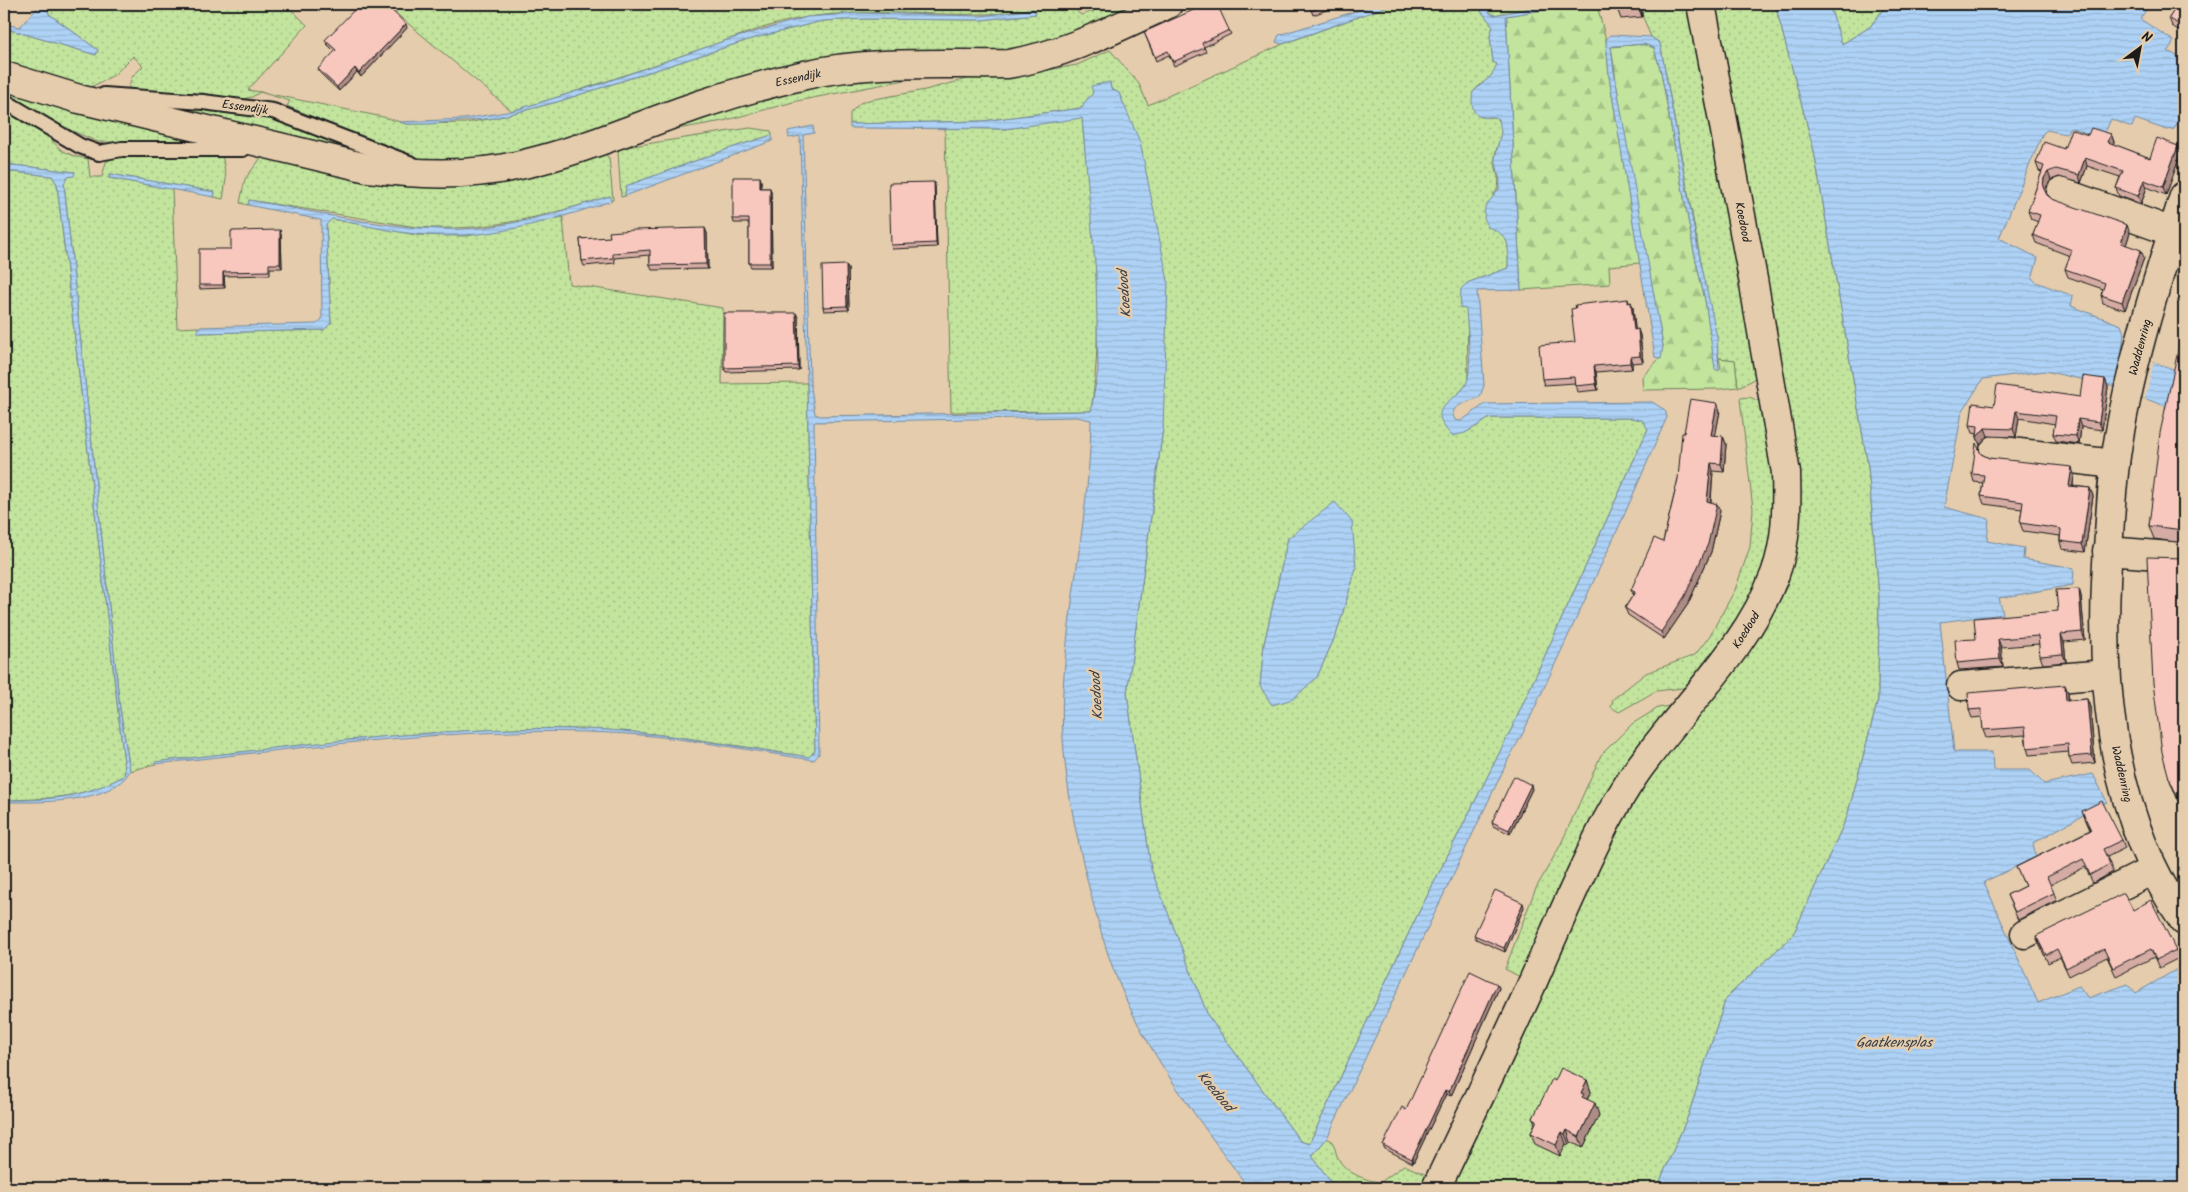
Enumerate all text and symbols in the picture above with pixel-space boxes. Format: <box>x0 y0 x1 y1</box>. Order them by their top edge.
north arrow <box>2116 22 2166 72</box>
text: N <box>2137 26 2156 50</box>
street label: Essendijk <box>773 64 823 93</box>
street label: Essendijk <box>221 95 270 120</box>
street label: Koedood <box>1729 200 1756 245</box>
water label: Koedood <box>1112 266 1138 318</box>
street label: Waddenring <box>2124 317 2157 377</box>
street label: Koedood <box>1728 607 1766 653</box>
water label: Koedood <box>1085 669 1109 720</box>
street label: Waddenring <box>2106 744 2137 805</box>
water label: Gaatkensplas <box>1856 1032 1934 1054</box>
water label: Koedood <box>1192 1066 1241 1119</box>

